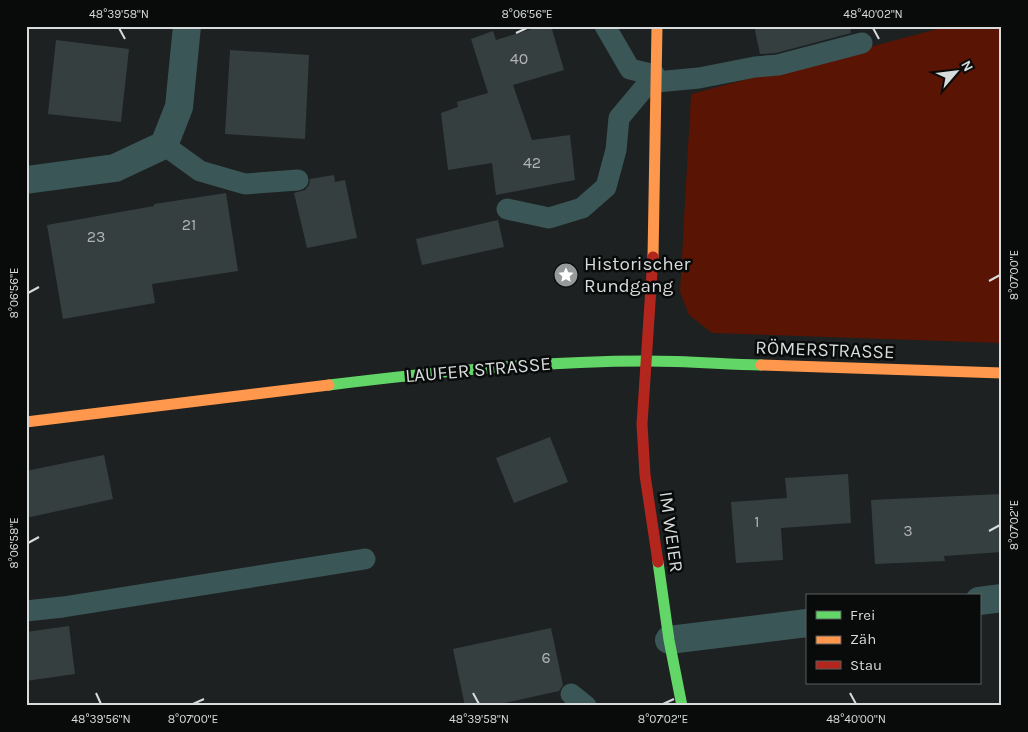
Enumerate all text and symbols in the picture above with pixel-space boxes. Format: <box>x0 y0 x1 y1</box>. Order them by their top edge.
text: 48°39'58"N <box>89 7 149 21</box>
text: 8°06'56"E <box>501 7 553 21</box>
text: 48°40'02"N <box>843 7 903 21</box>
north arrow <box>930 48 980 98</box>
house number: 40 <box>510 49 528 68</box>
text: N <box>957 58 977 75</box>
house number: 42 <box>523 153 541 172</box>
house number: 21 <box>182 215 196 234</box>
house number: 23 <box>87 227 105 246</box>
text: 8°07'00"E <box>1007 250 1021 300</box>
place label: Historischer Rundgang <box>584 253 690 297</box>
place icon: Historischer Rundgang <box>553 262 579 288</box>
text: 8°06'56"E <box>7 267 21 319</box>
street label: RÖMERSTRASSE <box>755 337 895 363</box>
street label: LAUFER STRASSE <box>404 353 552 387</box>
street label: IM WEIER <box>654 490 688 574</box>
text: 8°07'02"E <box>1007 500 1021 550</box>
house number: 1 <box>754 512 760 531</box>
text: 8°06'58"E <box>7 517 21 569</box>
house number: 3 <box>903 521 913 540</box>
legend <box>806 594 980 684</box>
text: Frei <box>850 606 875 624</box>
text: Zäh <box>850 630 876 648</box>
house number: 6 <box>541 648 551 667</box>
text: Stau <box>850 656 882 674</box>
text: 48°39'56"N <box>71 712 131 726</box>
text: 8°07'00"E <box>168 712 218 726</box>
text: 48°39'58"N <box>449 712 509 726</box>
text: 8°07'02"E <box>638 712 688 726</box>
text: 48°40'00"N <box>826 712 886 726</box>

